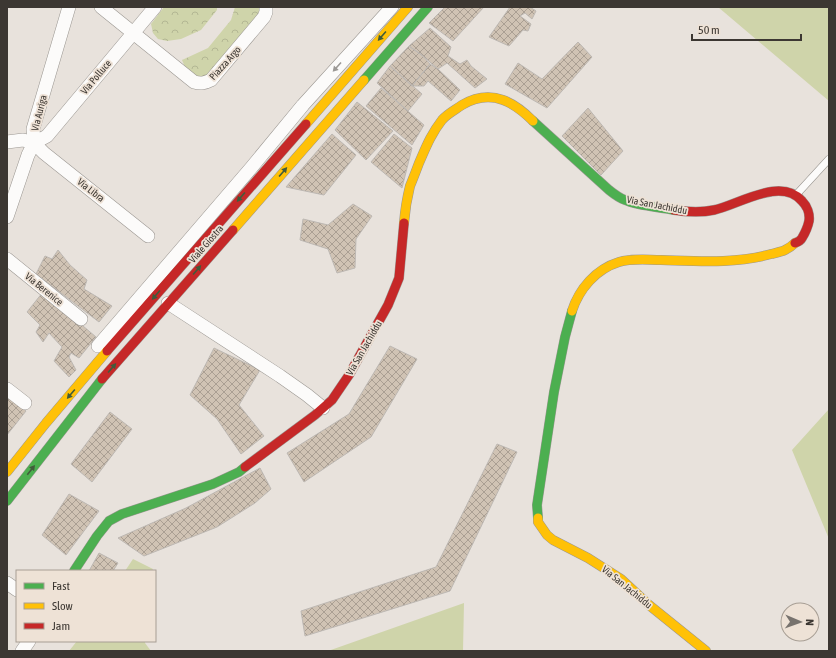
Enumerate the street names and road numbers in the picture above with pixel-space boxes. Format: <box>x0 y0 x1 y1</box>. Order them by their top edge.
street label: Piazza Argo <box>207 44 243 82</box>
street label: Via Polluce <box>79 57 114 96</box>
street label: Via Auriga <box>29 93 49 132</box>
street label: Via Libra <box>75 176 107 204</box>
street label: Via San Jachiddu <box>626 194 688 216</box>
street label: Viale Giostra <box>187 223 226 265</box>
street label: Via Berenice <box>23 270 65 308</box>
street label: Via San Jachiddu <box>344 319 384 377</box>
street label: Via San Jachiddu <box>600 563 654 611</box>

